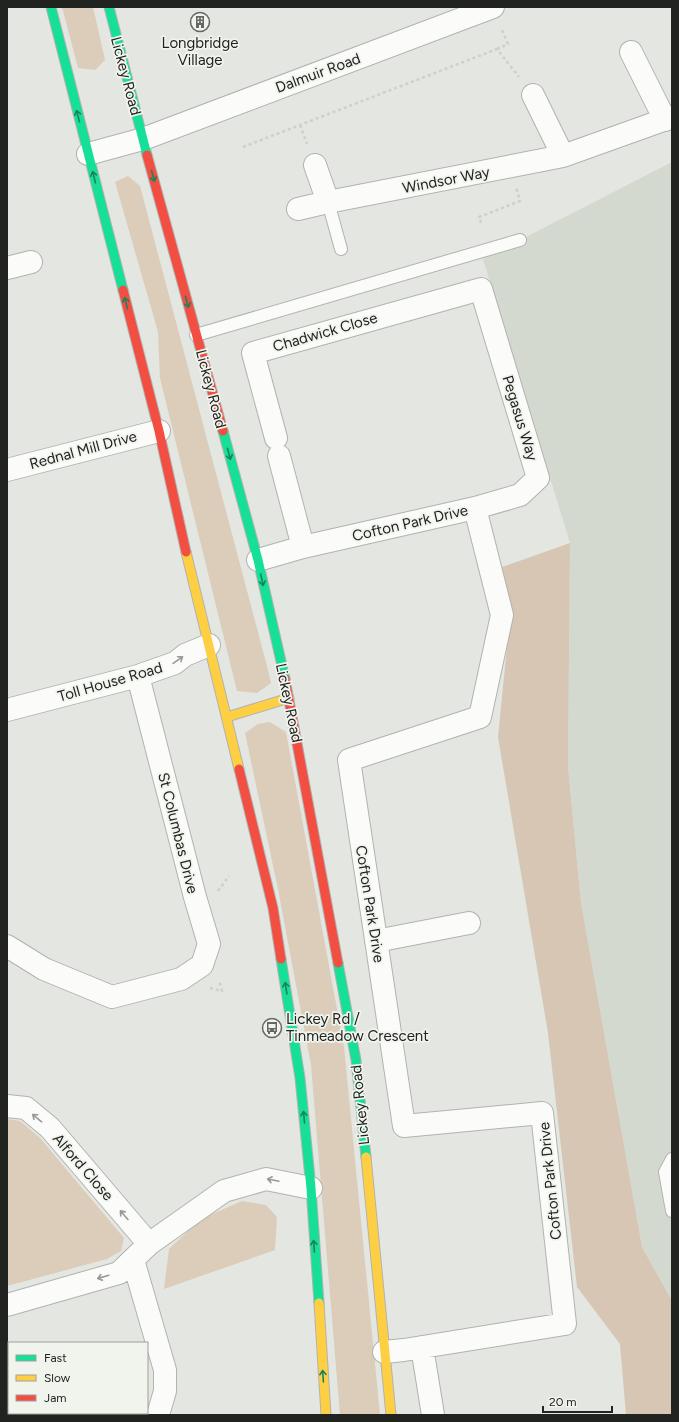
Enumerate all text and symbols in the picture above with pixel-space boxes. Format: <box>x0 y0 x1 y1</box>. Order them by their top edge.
building icon: Longbridge Village <box>189 11 211 33</box>
place label: Longbridge Village <box>162 34 238 69</box>
street label: Lickey Road <box>107 35 145 117</box>
street label: Dalmuir Road <box>273 49 363 97</box>
one-way arrow <box>74 110 82 123</box>
street label: Windsor Way <box>401 163 491 197</box>
one-way arrow <box>150 170 157 183</box>
one-way arrow <box>89 171 97 184</box>
one-way arrow <box>184 295 192 308</box>
one-way arrow <box>122 297 129 310</box>
street label: Chadwick Close <box>271 308 379 356</box>
street label: Lickey Road <box>192 348 230 430</box>
street label: Pegasus Way <box>498 373 542 463</box>
street label: Rednal Mill Drive <box>27 427 139 473</box>
one-way arrow <box>226 447 233 460</box>
street label: Cofton Park Drive <box>350 501 470 545</box>
one-way arrow <box>259 573 267 586</box>
one-way arrow <box>172 656 183 664</box>
street label: Toll House Road <box>56 658 164 706</box>
street label: Lickey Road <box>272 662 306 744</box>
street label: St Columbas Drive <box>154 770 202 896</box>
street label: Cofton Park Drive <box>352 844 388 964</box>
one-way arrow <box>282 982 290 995</box>
place label: Lickey Rd / Tinmeadow Crescent <box>286 1010 429 1045</box>
bus stop icon: Lickey Rd / Tinmeadow Crescent <box>261 1017 283 1039</box>
street label: Lickey Road <box>347 1064 373 1146</box>
one-way arrow <box>300 1111 308 1124</box>
one-way arrow <box>32 1113 43 1122</box>
street label: Cofton Park Drive <box>535 1121 565 1241</box>
street label: Alford Close <box>49 1130 117 1204</box>
one-way arrow <box>266 1176 279 1184</box>
one-way arrow <box>119 1209 128 1220</box>
one-way arrow <box>311 1240 318 1253</box>
one-way arrow <box>97 1274 110 1281</box>
legend <box>8 1342 148 1414</box>
text: Fast <box>44 1351 67 1365</box>
one-way arrow <box>319 1370 327 1383</box>
text: Slow <box>44 1371 71 1385</box>
scale bar <box>543 1388 612 1414</box>
text: Jam <box>44 1391 67 1405</box>
text: 20 m <box>549 1395 577 1409</box>

